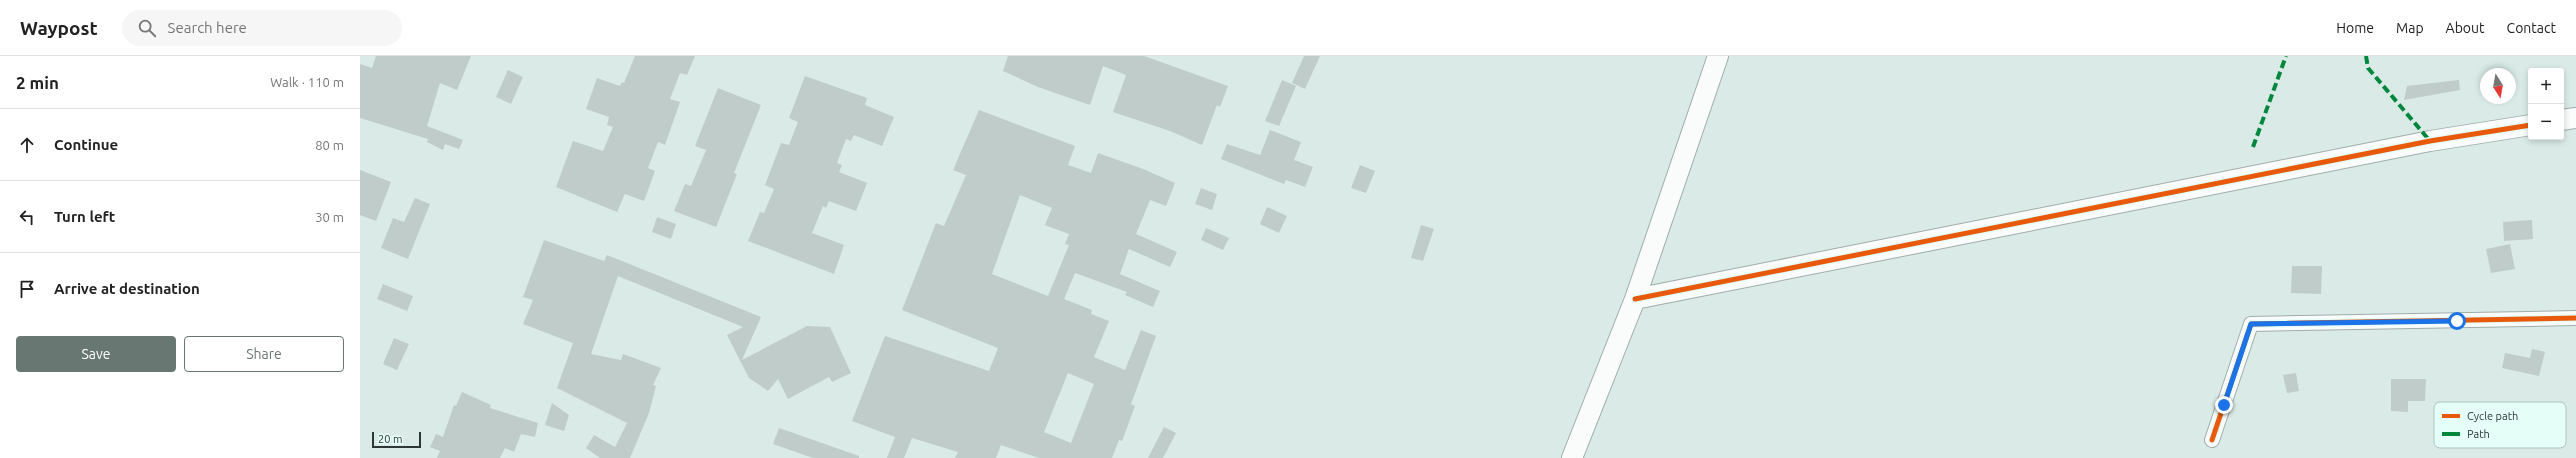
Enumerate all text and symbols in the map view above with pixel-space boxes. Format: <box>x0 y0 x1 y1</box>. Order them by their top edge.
search box <box>122 10 402 46</box>
text: Waypost <box>20 17 98 39</box>
icon: search <box>136 17 158 39</box>
text: Search here <box>168 19 247 36</box>
text: Home <box>2336 20 2374 36</box>
text: Map <box>2396 20 2424 36</box>
text: About <box>2446 20 2485 36</box>
text: Contact <box>2507 20 2556 36</box>
north arrow <box>2480 68 2516 104</box>
map controls <box>2528 68 2564 140</box>
button: + <box>2528 68 2564 104</box>
text: 2 min <box>16 73 59 92</box>
text: Walk · 110 m <box>270 75 344 89</box>
button: − <box>2528 104 2564 140</box>
icon: ahead <box>16 134 38 156</box>
text: Continue <box>54 136 118 153</box>
text: 80 m <box>315 138 344 152</box>
icon: left <box>16 206 38 228</box>
text: Turn left <box>54 208 115 225</box>
text: 30 m <box>315 210 344 224</box>
icon: arrive <box>16 278 38 300</box>
text: Arrive at destination <box>54 280 200 297</box>
route start <box>2448 312 2466 330</box>
button: Save <box>16 336 176 372</box>
button: Share <box>184 336 344 372</box>
route end <box>2215 396 2233 414</box>
legend <box>2434 402 2566 448</box>
text: Cycle path <box>2467 410 2518 422</box>
text: Path <box>2467 428 2490 440</box>
scale bar <box>372 430 421 449</box>
text: 20 m <box>378 433 402 445</box>

